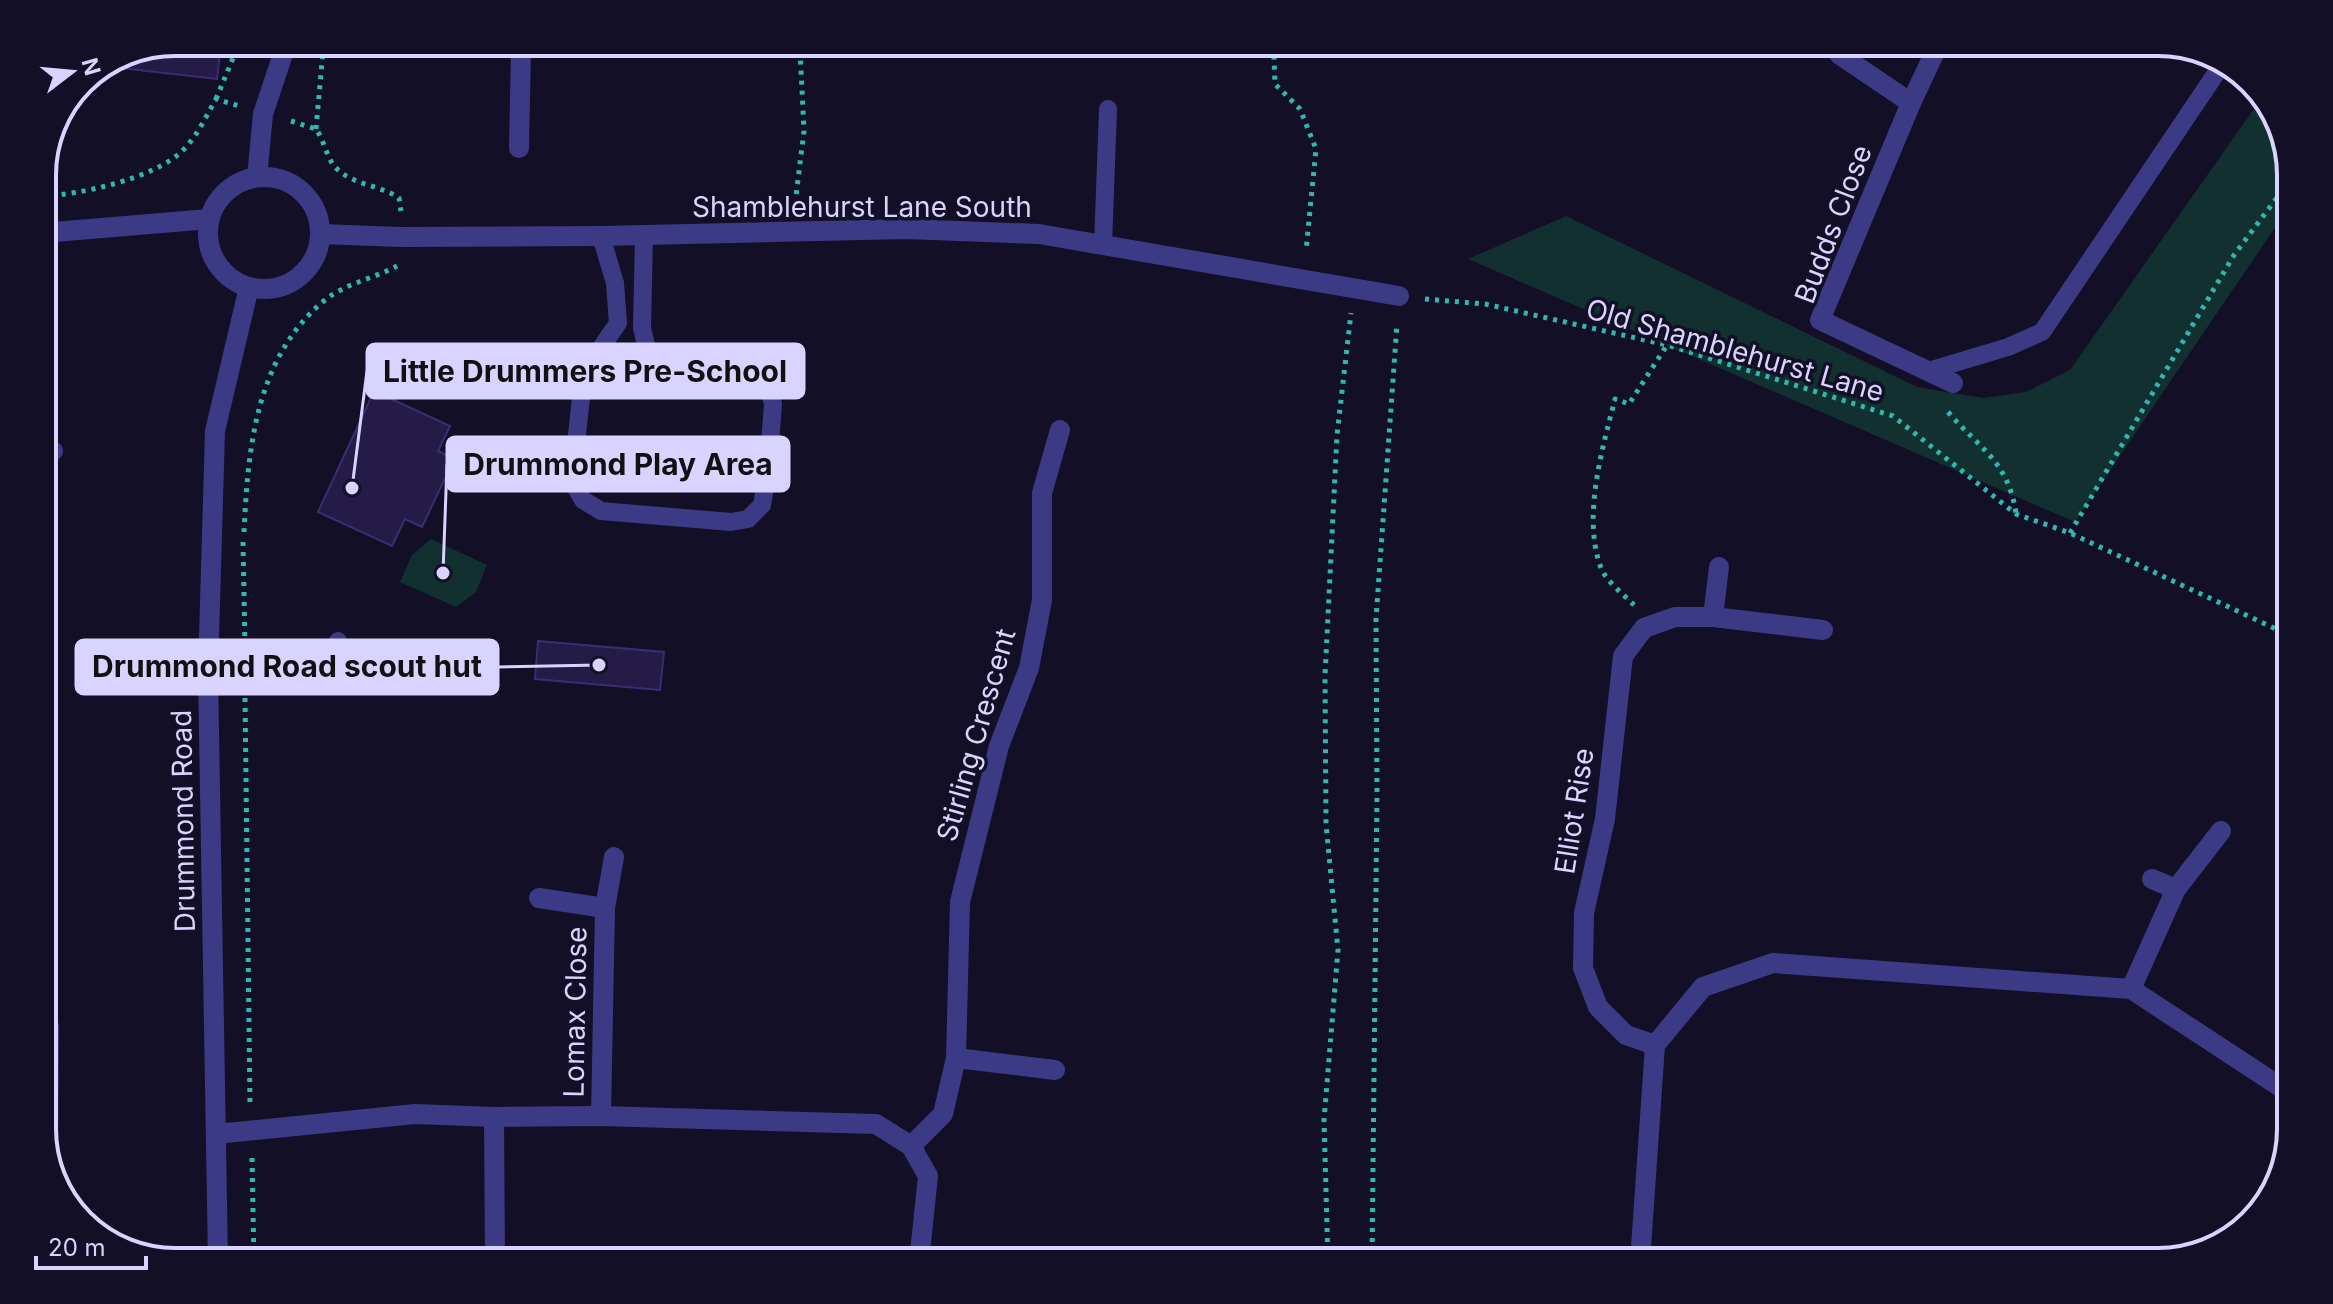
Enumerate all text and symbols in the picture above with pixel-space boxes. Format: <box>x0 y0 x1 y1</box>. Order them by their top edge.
north arrow <box>32 32 112 112</box>
text: N <box>76 55 106 78</box>
street label: Budds Close <box>1787 140 1879 308</box>
street label: Shamblehurst Lane South <box>692 190 1032 224</box>
street label: Old Shamblehurst Lane <box>1582 291 1888 409</box>
callout: Little Drummers Pre-School <box>367 344 804 398</box>
text: Little Drummers Pre-School <box>383 353 787 389</box>
callout: Drummond Play Area <box>447 437 789 491</box>
text: Drummond Play Area <box>463 446 773 482</box>
street label: Stirling Crescent <box>929 625 1023 845</box>
callout: Drummond Road scout hut <box>76 640 498 694</box>
text: Drummond Road scout hut <box>92 648 482 684</box>
street label: Drummond Road <box>164 710 202 932</box>
street label: Elliot Rise <box>1547 746 1601 876</box>
street label: Lomax Close <box>557 926 593 1098</box>
scale bar <box>36 1220 146 1270</box>
text: 20 m <box>48 1233 106 1262</box>

